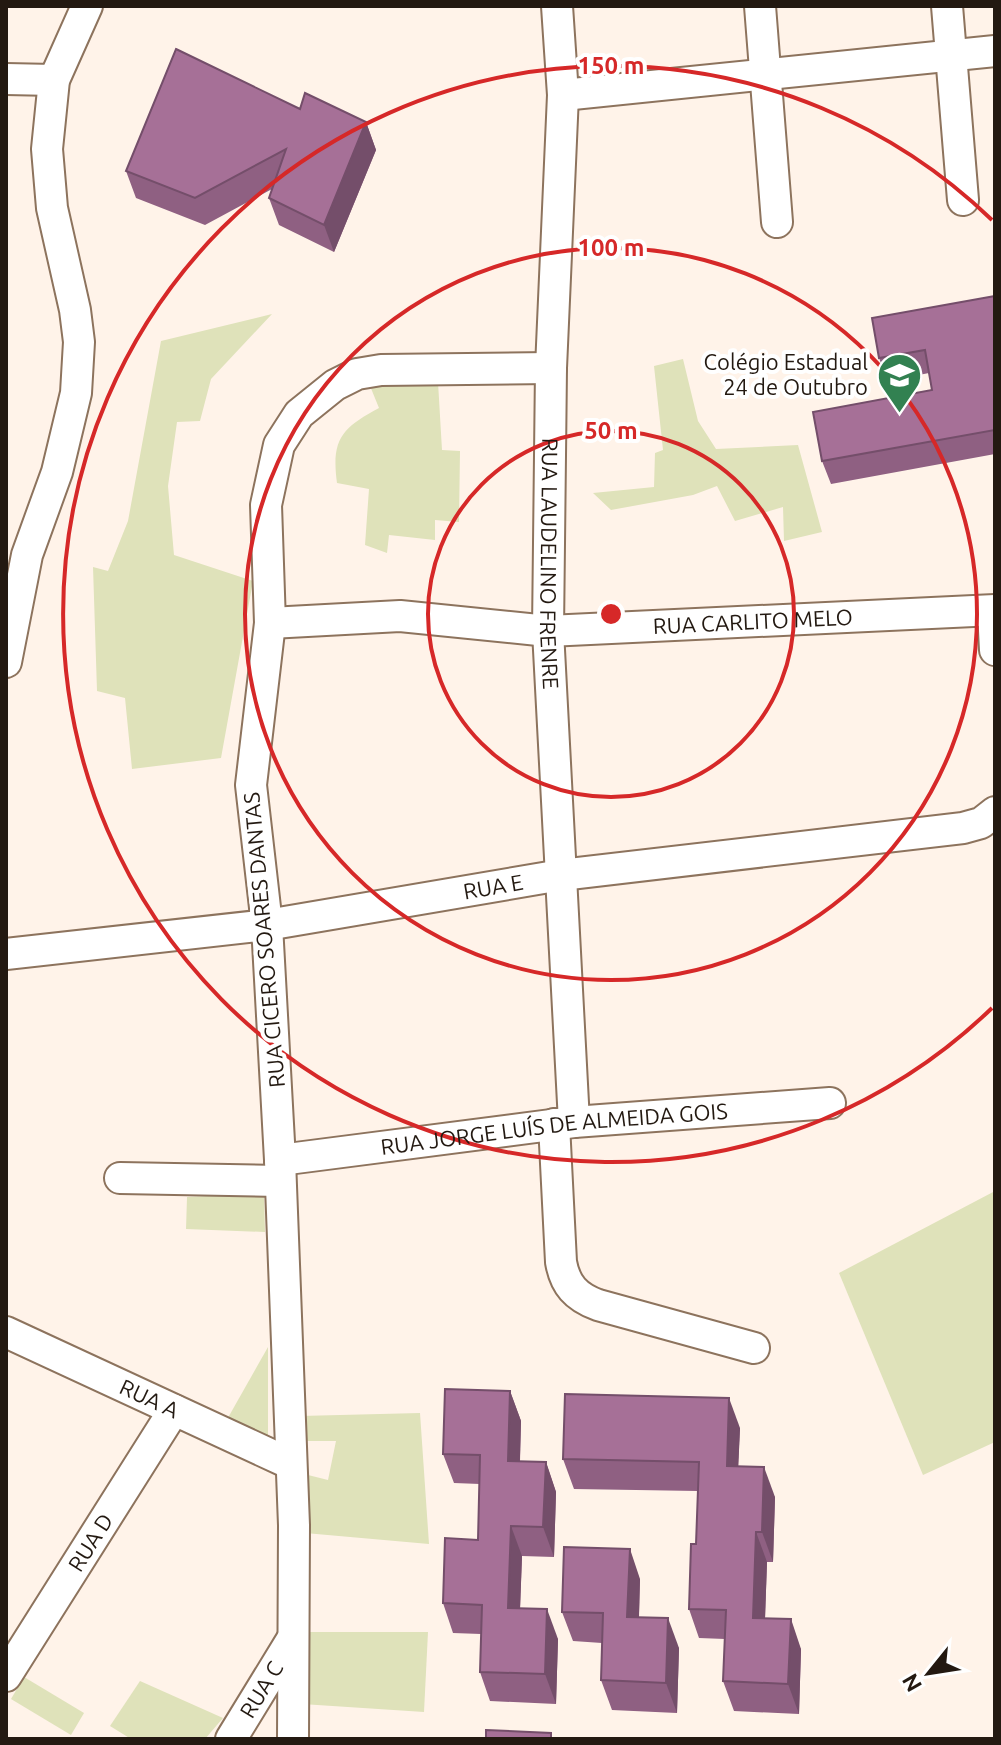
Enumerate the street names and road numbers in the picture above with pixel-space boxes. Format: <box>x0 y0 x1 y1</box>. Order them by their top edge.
street label: RUA LAUDELINO FRENRE <box>536 438 564 690</box>
street label: RUA CARLITO MELO <box>652 604 853 638</box>
street label: RUA CICERO SOARES DANTAS <box>238 791 289 1089</box>
street label: RUA E <box>461 869 525 903</box>
street label: RUA JORGE LUÍS DE ALMEIDA GOIS <box>379 1098 728 1159</box>
street label: RUA A <box>116 1373 184 1423</box>
street label: RUA D <box>62 1509 118 1576</box>
street label: RUA C <box>234 1656 288 1722</box>

